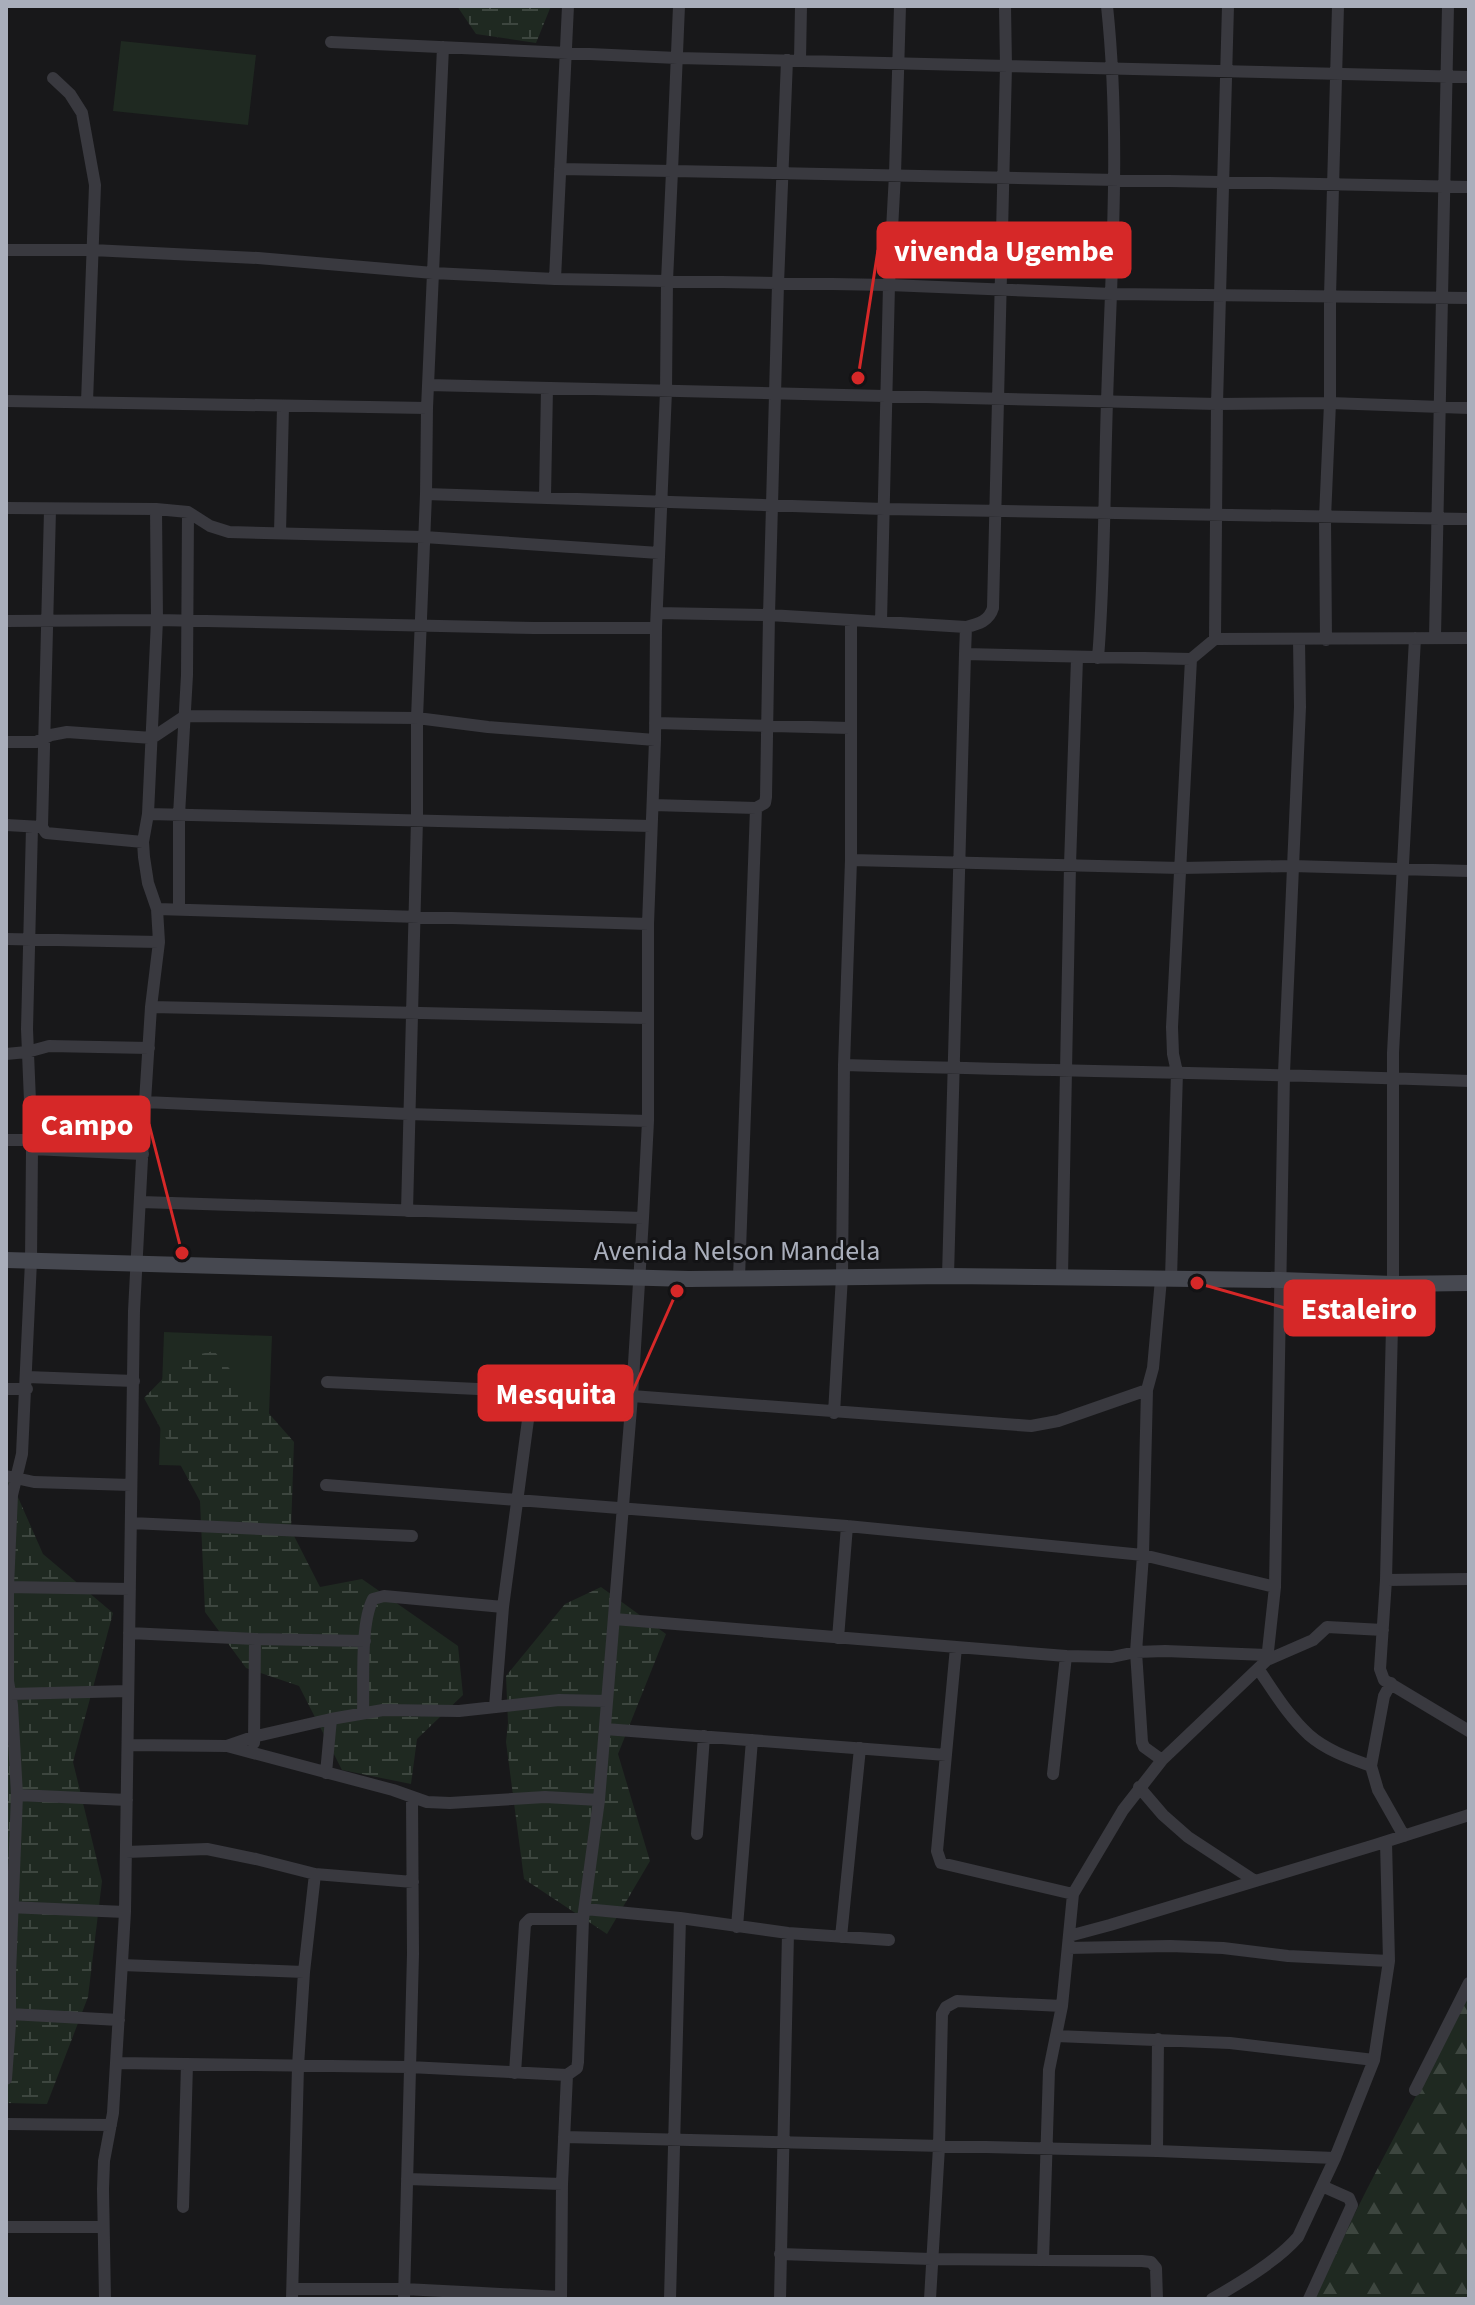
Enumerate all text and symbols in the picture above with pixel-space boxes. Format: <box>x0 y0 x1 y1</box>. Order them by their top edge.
callout: vivenda Ugembe <box>878 223 1130 277</box>
text: vivenda Ugembe <box>894 230 1114 273</box>
callout: Campo <box>24 1097 149 1151</box>
text: Campo <box>41 1104 133 1147</box>
street label: Avenida Nelson Mandela <box>594 1231 880 1271</box>
callout: Estaleiro <box>1285 1281 1434 1335</box>
text: Estaleiro <box>1301 1288 1417 1331</box>
callout: Mesquita <box>479 1366 632 1420</box>
text: Mesquita <box>496 1373 616 1416</box>

